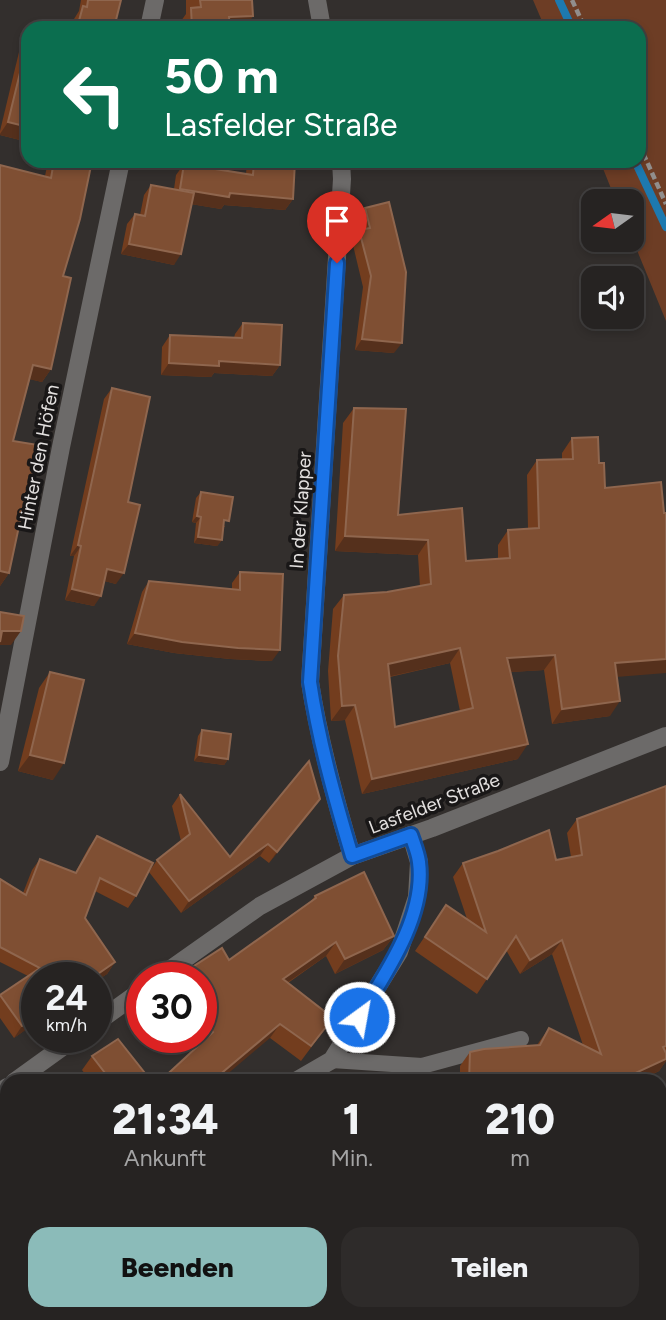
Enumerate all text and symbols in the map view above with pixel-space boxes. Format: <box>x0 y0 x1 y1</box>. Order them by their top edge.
text: 50 m <box>164 46 279 105</box>
icon: left <box>49 49 140 140</box>
text: Lasfelder Straße <box>164 106 397 144</box>
north arrow <box>581 189 644 252</box>
map controls <box>581 189 644 329</box>
pin <box>307 191 367 263</box>
icon: arrive <box>318 202 356 240</box>
button: sound <box>581 266 644 329</box>
street label: Hinter den Höfen <box>13 382 64 532</box>
street label: In der Klapper <box>285 450 316 570</box>
street label: Lasfelder Straße <box>365 768 503 839</box>
speed limit sign: 30 <box>126 962 217 1053</box>
text: 24 <box>45 977 88 1019</box>
position arrow <box>322 980 396 1054</box>
text: km/h <box>46 1014 87 1036</box>
text: 21:34 <box>112 1094 219 1145</box>
text: 1 <box>343 1094 361 1145</box>
text: 210 <box>485 1094 555 1145</box>
text: Ankunft <box>124 1144 207 1172</box>
text: Min. <box>331 1144 373 1172</box>
text: m <box>510 1144 530 1172</box>
button: Beenden <box>28 1227 327 1307</box>
button: Teilen <box>341 1227 639 1307</box>

